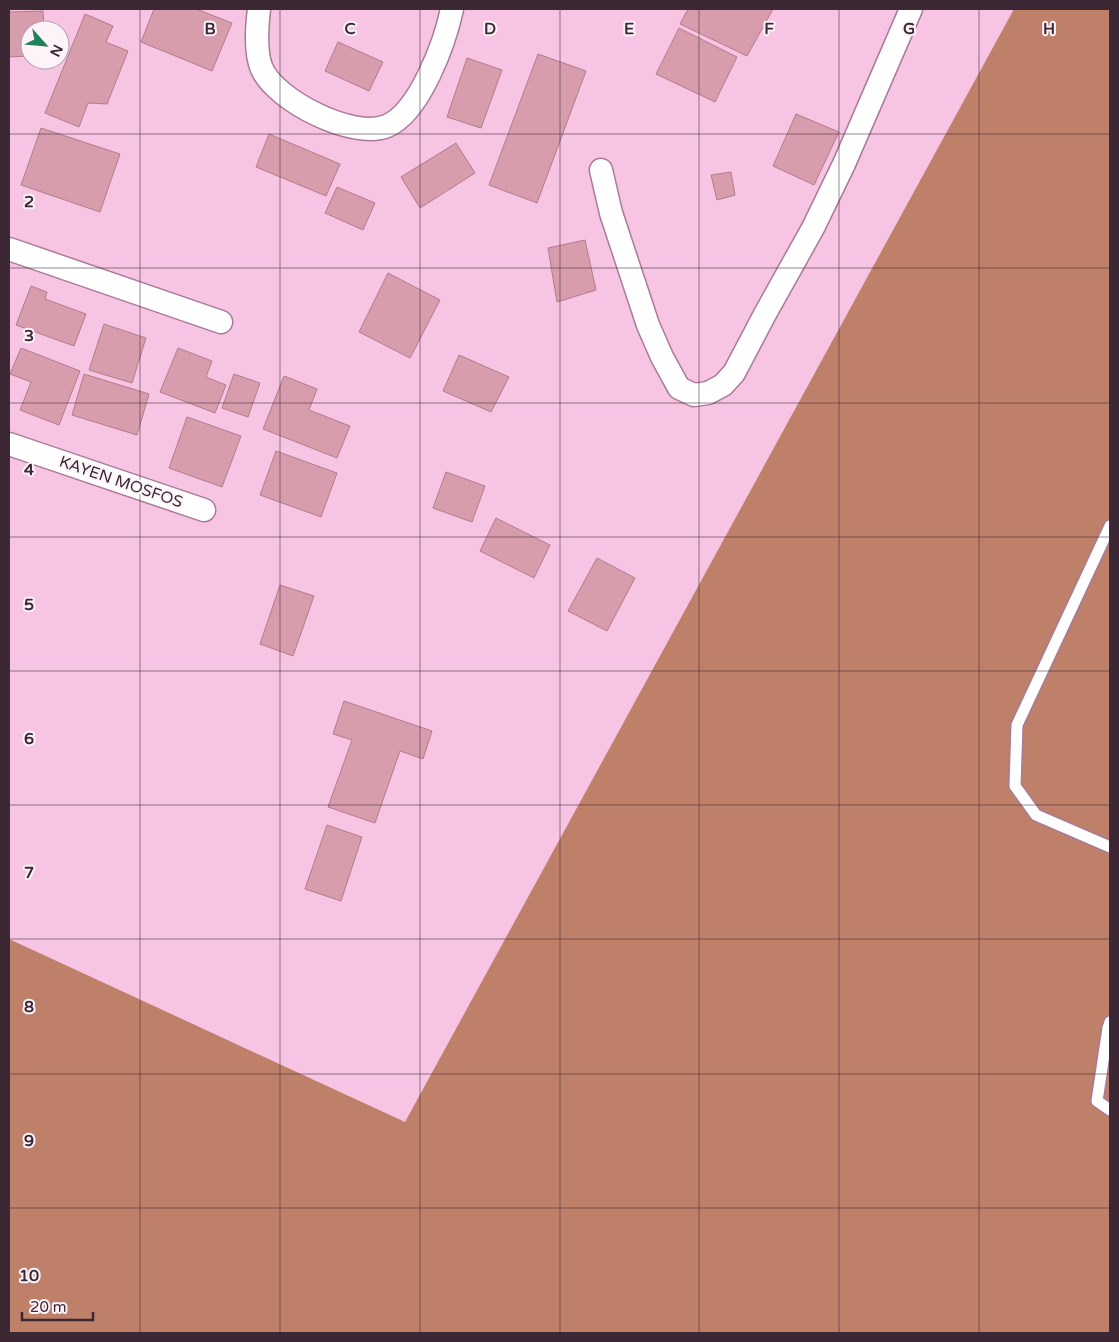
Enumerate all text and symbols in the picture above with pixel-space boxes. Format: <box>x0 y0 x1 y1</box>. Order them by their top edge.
text: B <box>204 19 216 39</box>
text: C <box>344 19 356 39</box>
text: D <box>484 19 496 39</box>
text: E <box>624 19 634 39</box>
text: F <box>764 19 774 39</box>
text: G <box>903 19 915 39</box>
text: H <box>1043 19 1055 39</box>
north arrow <box>20 20 70 70</box>
text: N <box>46 42 66 60</box>
text: 2 <box>24 192 34 212</box>
text: 3 <box>24 326 34 346</box>
street label: KAYEN MOSFOS <box>57 451 186 513</box>
text: 4 <box>24 460 34 480</box>
text: 5 <box>24 595 34 615</box>
text: 6 <box>24 729 34 749</box>
text: 7 <box>24 863 34 883</box>
text: 8 <box>24 997 34 1017</box>
text: 9 <box>24 1131 34 1151</box>
text: 10 <box>19 1266 39 1286</box>
scale bar <box>22 1290 94 1322</box>
text: 20 m <box>30 1298 67 1316</box>

